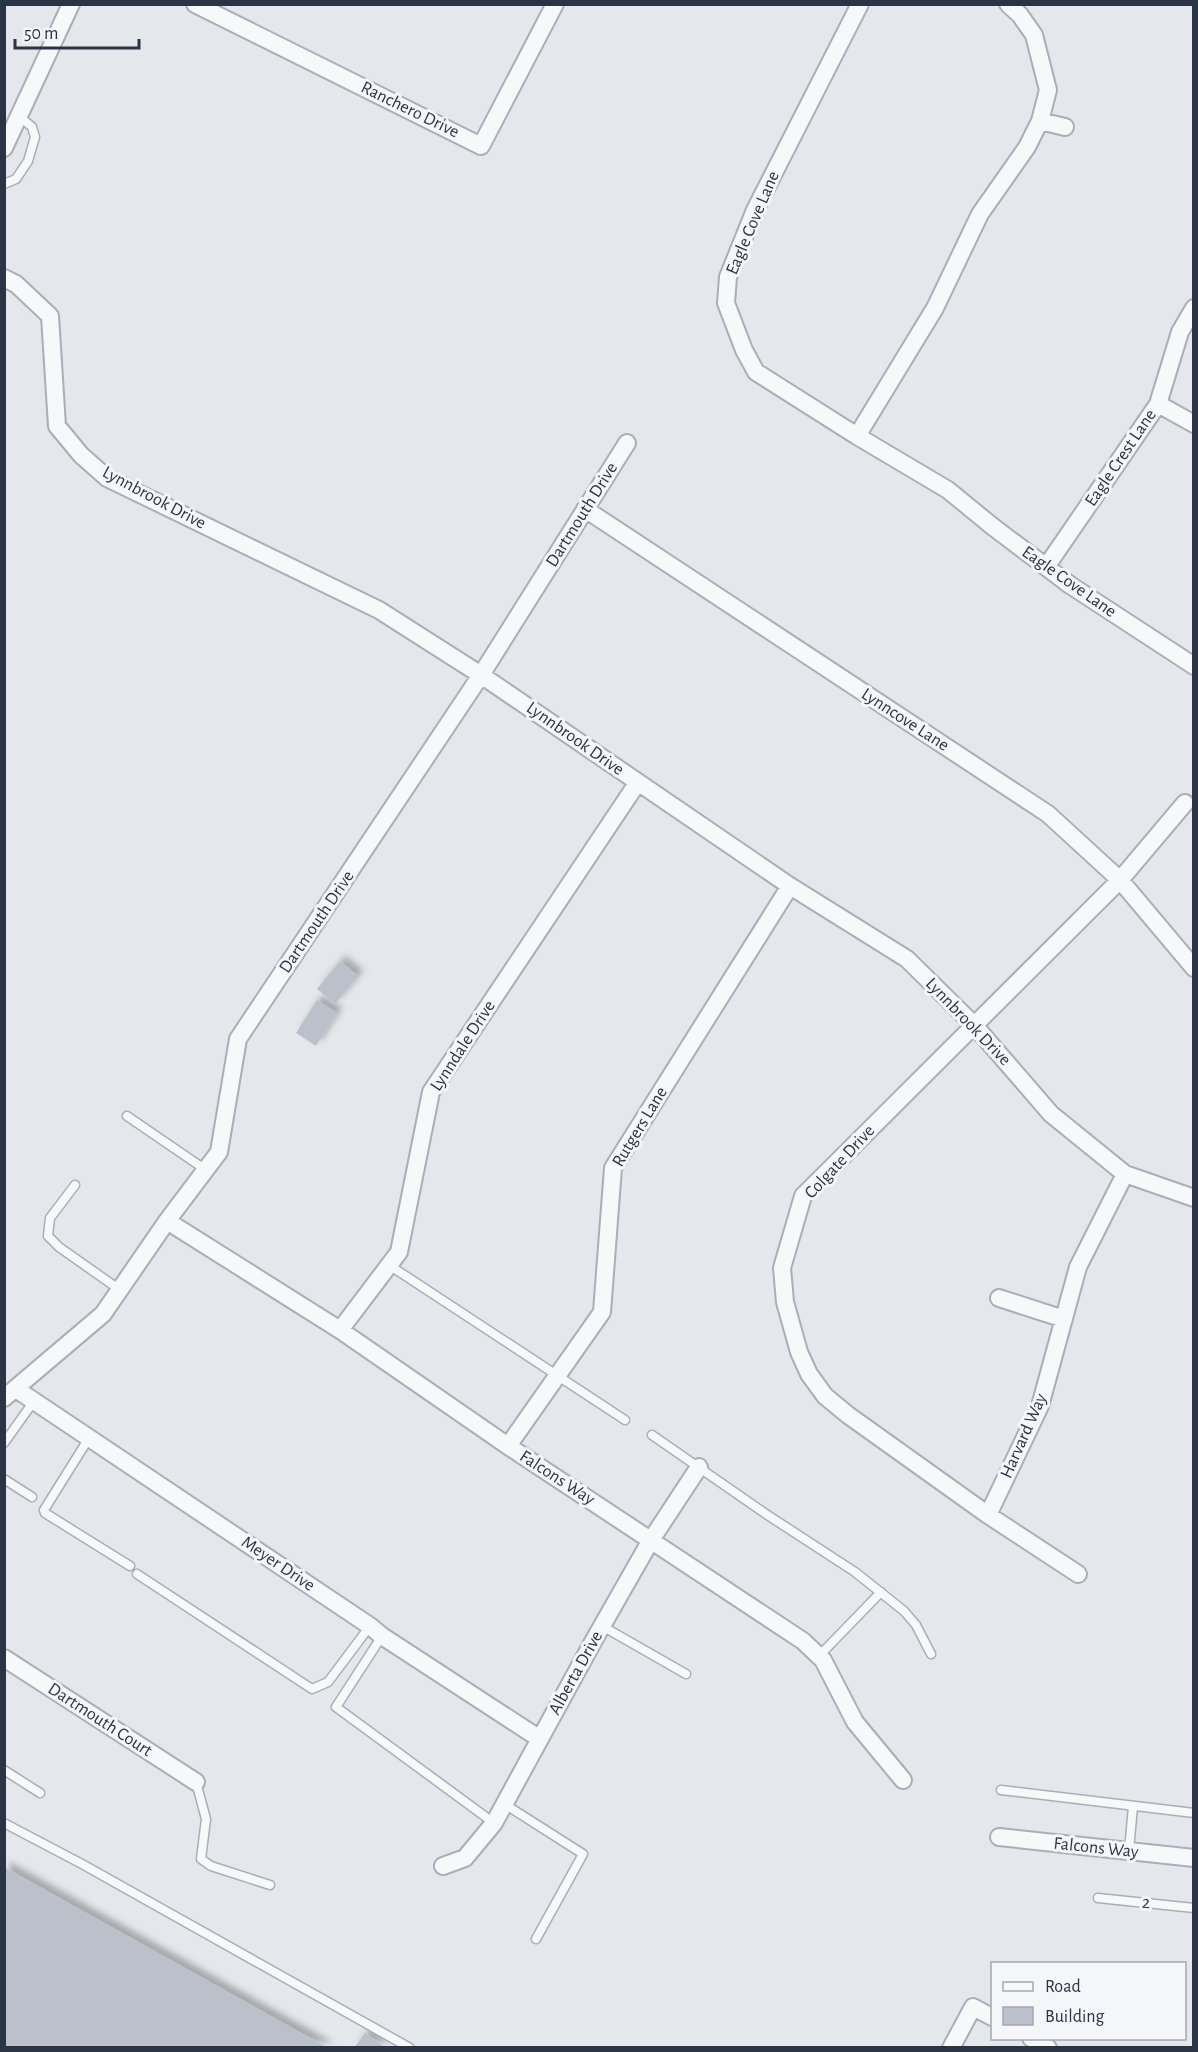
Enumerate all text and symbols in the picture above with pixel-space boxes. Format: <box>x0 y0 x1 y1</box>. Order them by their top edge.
scale bar <box>15 12 140 50</box>
text: 50 m <box>24 25 58 43</box>
street label: Ranchero Drive <box>358 79 462 141</box>
street label: Eagle Cove Lane <box>723 169 783 277</box>
street label: Eagle Crest Lane <box>1082 406 1160 510</box>
street label: Dartmouth Drive <box>543 460 621 570</box>
street label: Lynnbrook Drive <box>99 463 209 533</box>
street label: Eagle Cove Lane <box>1019 543 1119 621</box>
street label: Lynncove Lane <box>858 685 952 755</box>
street label: Lynnbrook Drive <box>523 699 627 779</box>
street label: Dartmouth Drive <box>276 868 358 976</box>
street label: Lynnbrook Drive <box>922 975 1014 1069</box>
street label: Lynndale Drive <box>427 998 499 1094</box>
street label: Rutgers Lane <box>609 1084 671 1170</box>
street label: Colgate Drive <box>802 1122 878 1202</box>
street label: Harvard Way <box>997 1391 1051 1481</box>
street label: Falcons Way <box>516 1447 598 1509</box>
street label: Meyer Drive <box>238 1533 318 1595</box>
street label: Alberta Drive <box>546 1628 606 1718</box>
street label: Dartmouth Court <box>45 1680 156 1760</box>
street label: Falcons Way <box>1053 1835 1140 1861</box>
street label: 2 <box>1141 1894 1151 1912</box>
legend <box>991 1962 1186 2040</box>
text: Road <box>1045 1978 1081 1996</box>
text: Building <box>1045 2008 1105 2026</box>

